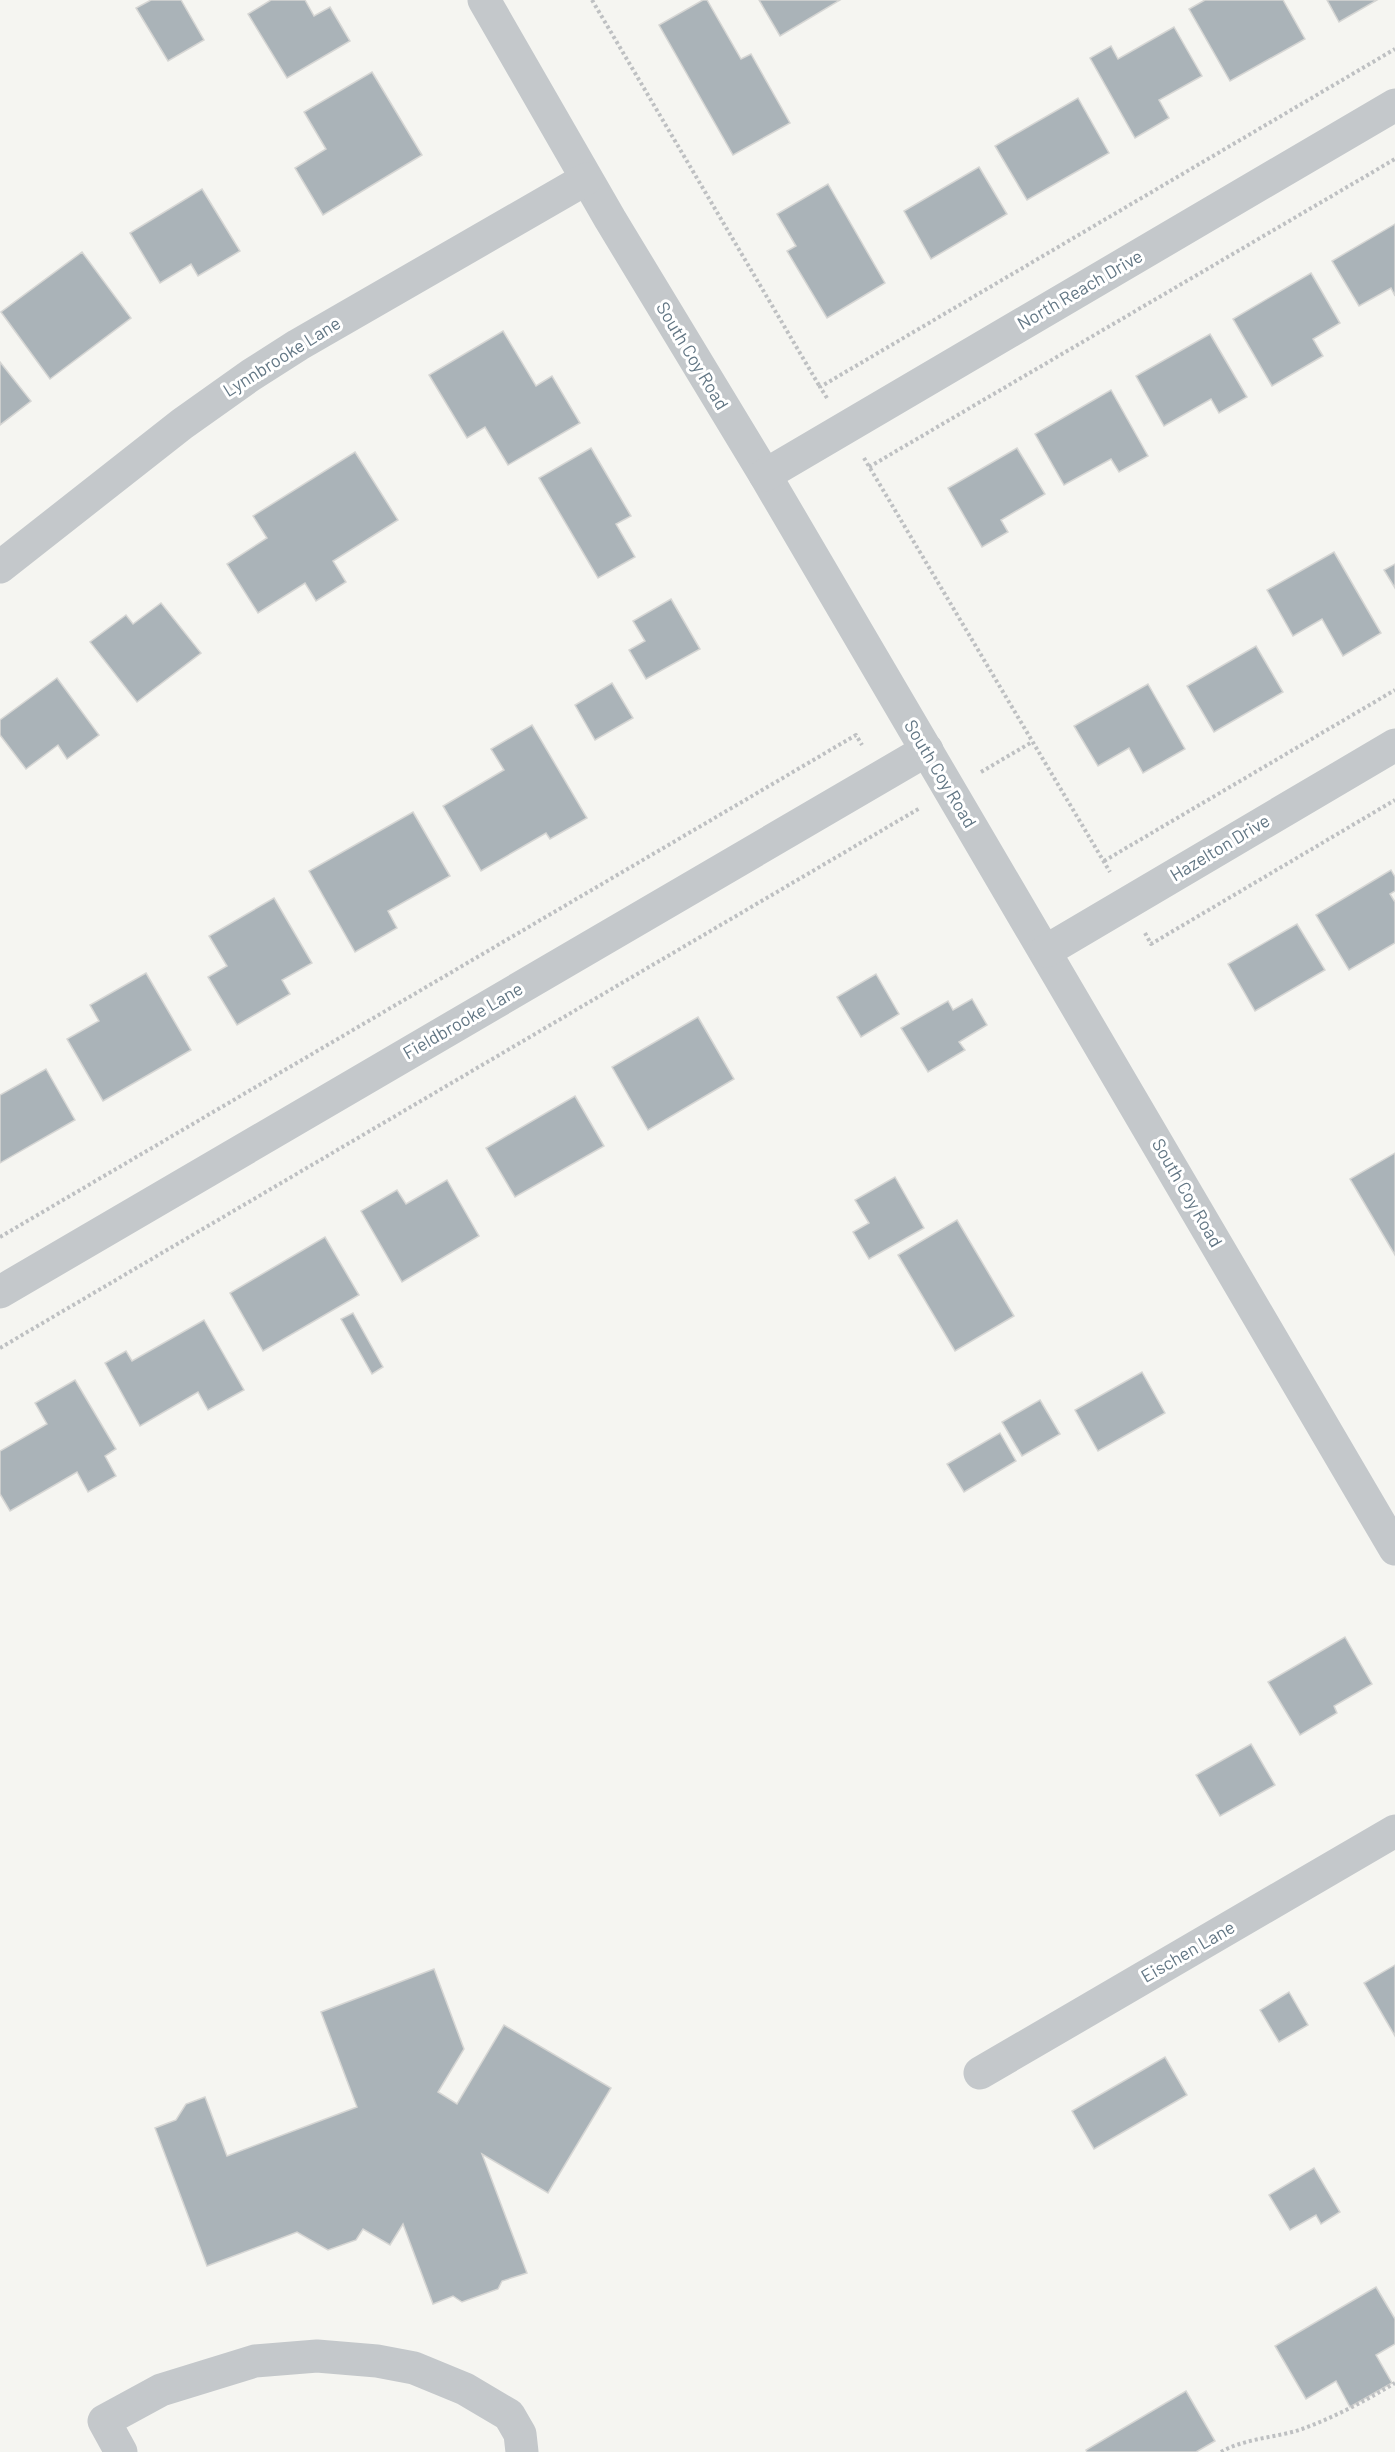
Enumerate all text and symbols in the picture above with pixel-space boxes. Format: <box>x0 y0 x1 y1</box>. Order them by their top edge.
street label: North Reach Drive <box>1013 244 1146 334</box>
street label: South Coy Road <box>652 298 734 413</box>
street label: Lynnbrooke Lane <box>219 311 344 401</box>
street label: South Coy Road <box>900 716 982 831</box>
street label: Hazelton Drive <box>1166 809 1273 885</box>
street label: Fieldbrooke Lane <box>399 977 526 1063</box>
street label: South Coy Road <box>1148 1134 1228 1251</box>
street label: Eischen Lane <box>1137 1915 1238 1987</box>

